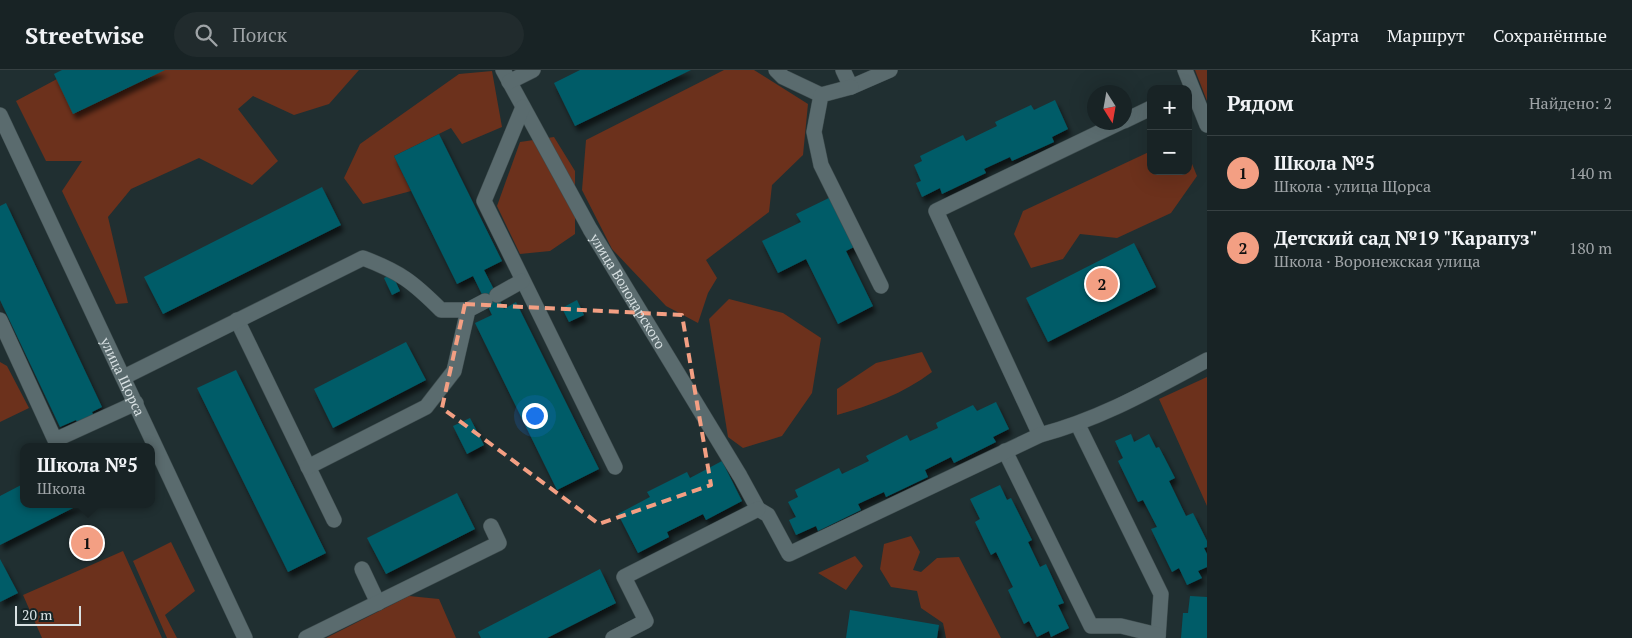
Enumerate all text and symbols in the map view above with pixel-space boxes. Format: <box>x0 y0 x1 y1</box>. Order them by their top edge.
search box <box>174 12 524 57</box>
text: Streetwise <box>25 19 144 51</box>
icon: search <box>192 21 220 49</box>
text: Поиск <box>232 22 287 47</box>
text: Карта <box>1310 23 1359 47</box>
text: Маршрут <box>1387 23 1465 47</box>
text: Сохранённые <box>1493 23 1607 47</box>
north arrow <box>1087 85 1132 130</box>
map controls <box>1147 85 1192 175</box>
button: + <box>1147 85 1192 130</box>
text: Рядом <box>1227 89 1294 117</box>
text: Найдено: 2 <box>1529 92 1612 114</box>
button: − <box>1147 130 1192 175</box>
text: Школа №5 <box>1274 150 1375 175</box>
text: 1 <box>1238 162 1248 184</box>
text: 140 m <box>1569 162 1612 184</box>
text: Школа · улица Щорса <box>1274 175 1431 197</box>
text: Детский сад №19 "Карапуз" <box>1274 225 1537 250</box>
street label: улица Володарского <box>585 229 671 352</box>
text: 2 <box>1238 237 1248 259</box>
text: 180 m <box>1569 237 1612 259</box>
text: Школа · Воронежская улица <box>1274 250 1480 272</box>
pin: 2 <box>1086 265 1118 303</box>
street label: улица Щорса <box>96 333 150 419</box>
your location <box>522 403 548 429</box>
popup <box>20 443 155 508</box>
text: Школа №5 <box>37 452 138 477</box>
text: Школа <box>37 477 86 499</box>
pin: 1 <box>71 524 103 562</box>
scale bar <box>15 603 81 626</box>
text: 20 m <box>22 605 52 624</box>

